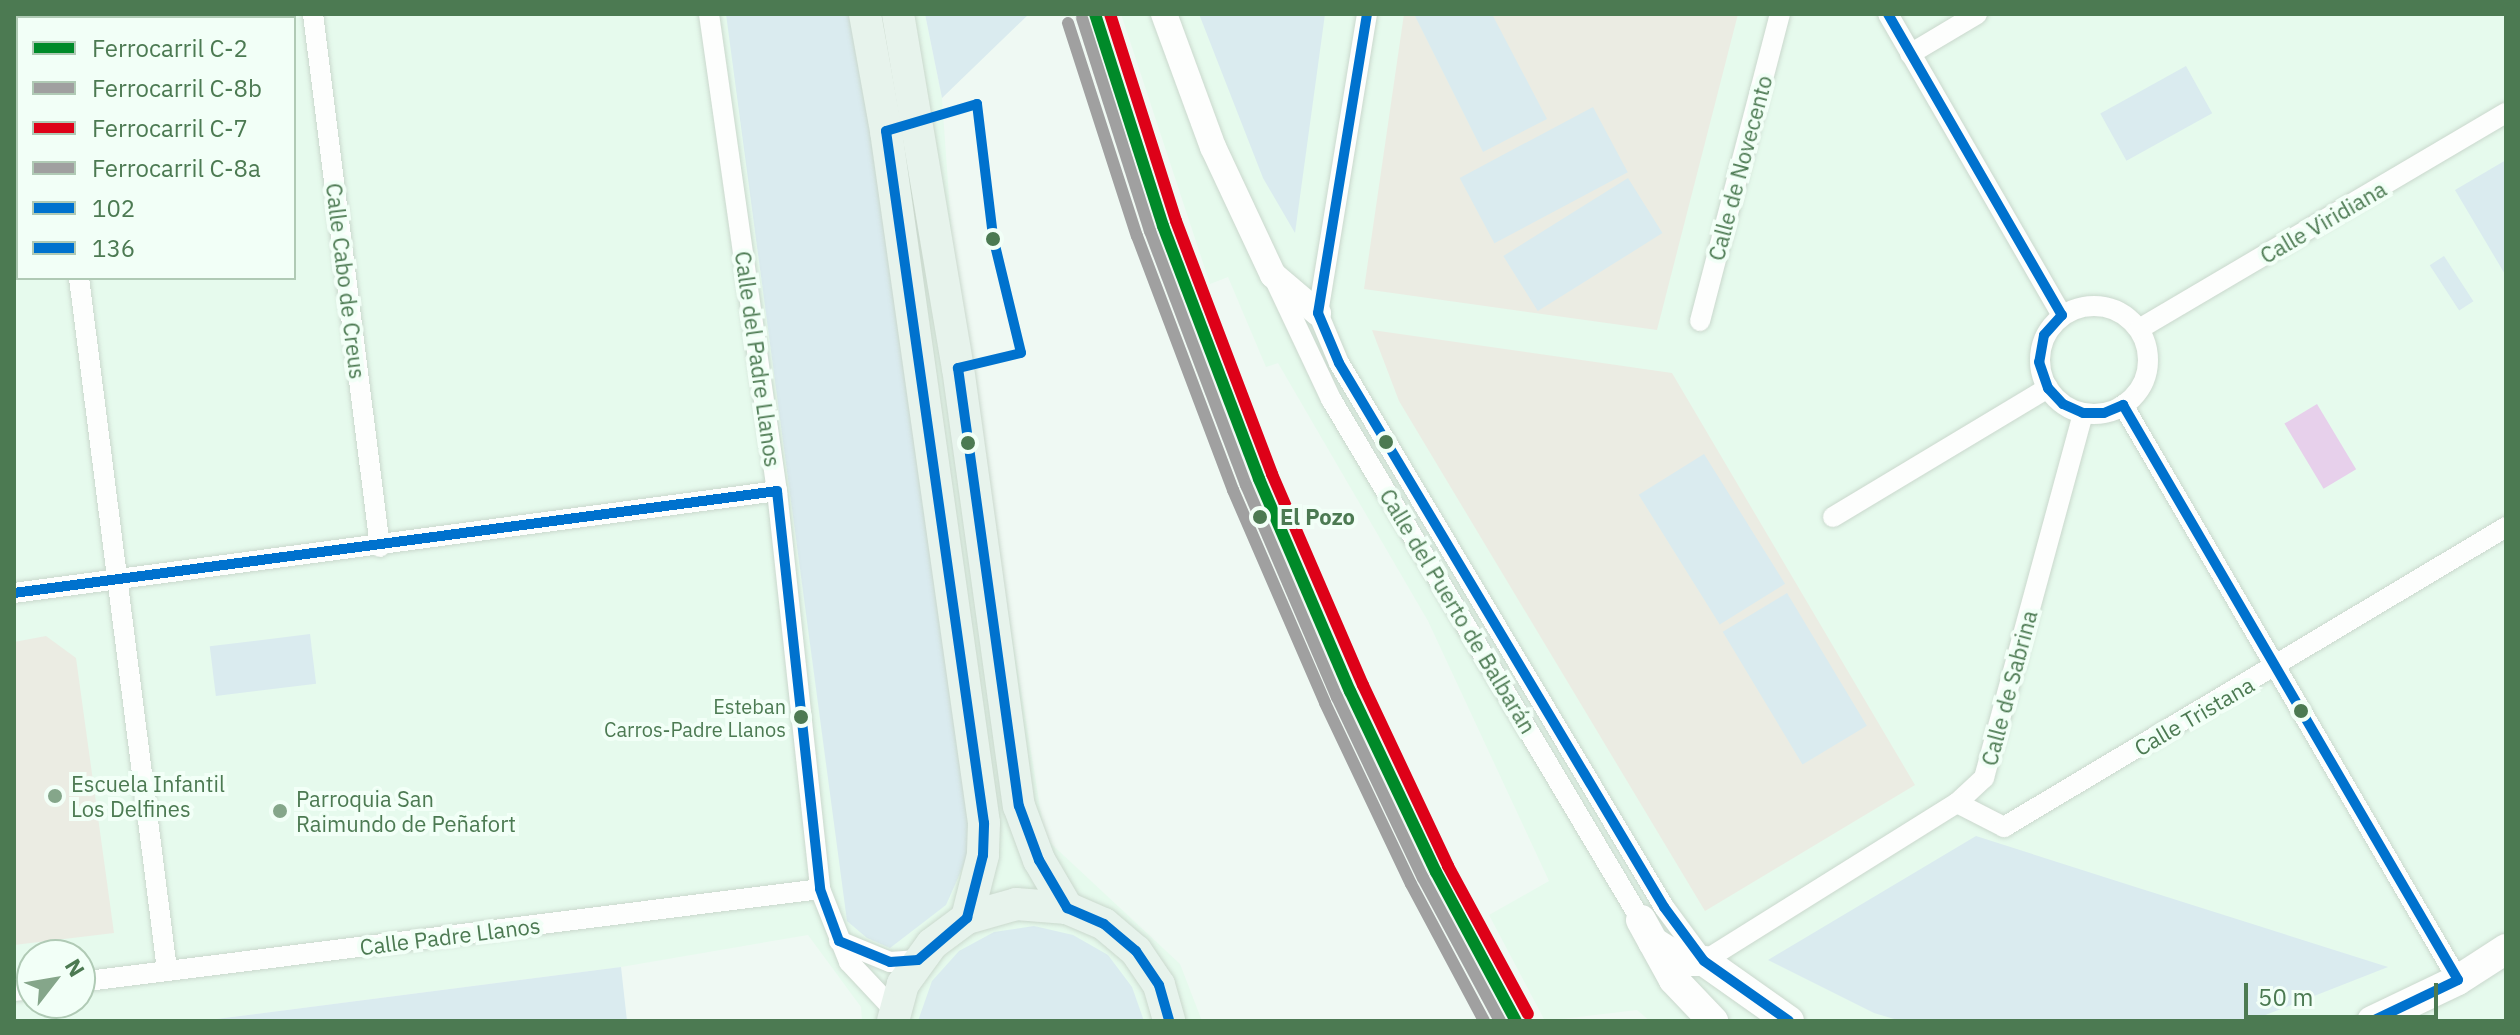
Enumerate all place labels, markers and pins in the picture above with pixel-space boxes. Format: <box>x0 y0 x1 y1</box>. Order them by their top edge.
unlabelled marker <box>985 231 1001 247</box>
unlabelled marker <box>1378 434 1394 450</box>
unlabelled marker <box>960 435 976 451</box>
marker: El Pozo <box>1247 504 1273 530</box>
place label: El Pozo <box>1280 504 1355 530</box>
place label: Esteban Carros-Padre Llanos <box>604 694 786 741</box>
unlabelled marker <box>2293 703 2309 719</box>
marker: Esteban Carros-Padre Llanos <box>793 709 809 725</box>
place label: Escuela Infantil Los Delfines <box>71 770 225 822</box>
place label: Parroquia San Raimundo de Peñafort <box>296 785 516 836</box>
marker: Escuela Infantil Los Delfines <box>46 787 64 805</box>
marker: Parroquia San Raimundo de Peñafort <box>271 802 289 820</box>

